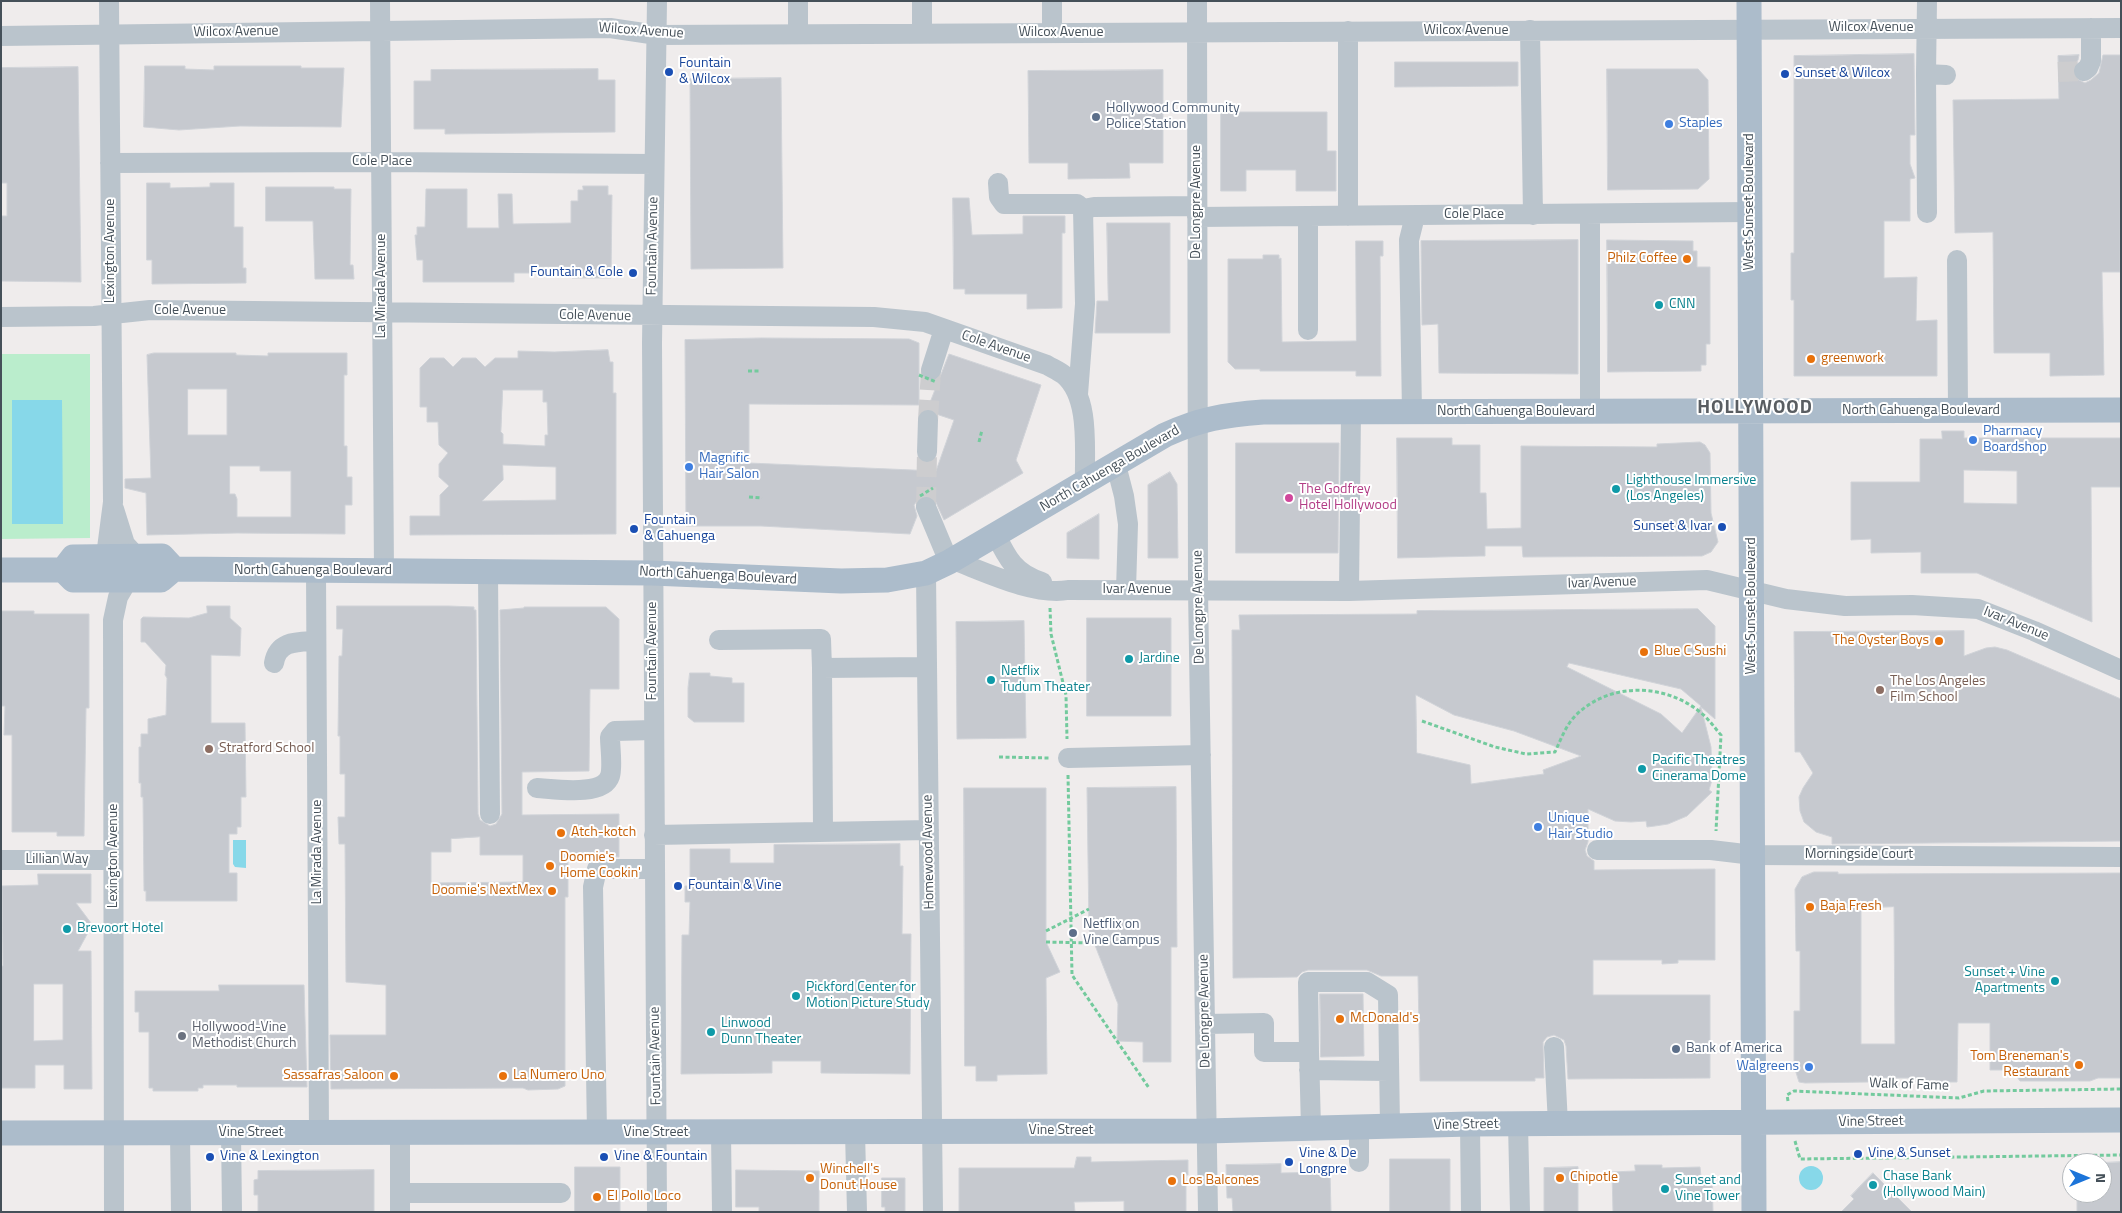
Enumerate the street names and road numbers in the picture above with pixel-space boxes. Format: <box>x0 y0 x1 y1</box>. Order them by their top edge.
street label: Wilcox Avenue <box>598 20 684 42</box>
street label: Wilcox Avenue <box>1828 20 1914 36</box>
street label: Wilcox Avenue <box>193 23 279 41</box>
street label: Wilcox Avenue <box>1423 23 1509 39</box>
street label: Wilcox Avenue <box>1018 25 1104 41</box>
street label: West Sunset Boulevard <box>1742 133 1758 271</box>
street label: De Longpre Avenue <box>1189 145 1205 259</box>
street label: Cole Place <box>352 154 412 170</box>
street label: Fountain Avenue <box>644 196 662 296</box>
street label: Lexington Avenue <box>103 199 119 303</box>
street label: Cole Place <box>1444 207 1504 223</box>
street label: La Mirada Avenue <box>374 234 390 338</box>
street label: Cole Avenue <box>154 303 226 319</box>
street label: Cole Avenue <box>559 307 631 325</box>
street label: Cole Avenue <box>959 327 1033 367</box>
street label: North Cahuenga Boulevard <box>1842 403 2000 419</box>
street label: North Cahuenga Boulevard <box>1437 404 1595 420</box>
street label: North Cahuenga Boulevard <box>1037 422 1183 516</box>
street label: West Sunset Boulevard <box>1744 537 1760 675</box>
street label: De Longpre Avenue <box>1190 550 1208 664</box>
street label: North Cahuenga Boulevard <box>234 563 392 579</box>
street label: North Cahuenga Boulevard <box>639 563 797 589</box>
street label: Ivar Avenue <box>1567 573 1637 593</box>
street label: Ivar Avenue <box>1103 582 1171 598</box>
street label: Fountain Avenue <box>645 602 661 700</box>
street label: Ivar Avenue <box>1981 603 2051 645</box>
street label: Homewood Avenue <box>920 794 938 910</box>
street label: La Mirada Avenue <box>310 800 326 904</box>
street label: Lexington Avenue <box>106 804 122 908</box>
street label: Morningside Court <box>1805 847 1913 863</box>
street label: Lillian Way <box>26 852 88 868</box>
street label: De Longpre Avenue <box>1196 954 1214 1068</box>
street label: Fountain Avenue <box>647 1006 665 1106</box>
street label: Walk of Fame <box>1869 1075 1949 1095</box>
street label: Vine Street <box>1838 1113 1904 1131</box>
street label: Vine Street <box>1433 1116 1499 1134</box>
street label: Vine Street <box>1029 1123 1093 1139</box>
street label: Vine Street <box>219 1125 283 1141</box>
street label: Vine Street <box>624 1125 688 1141</box>

